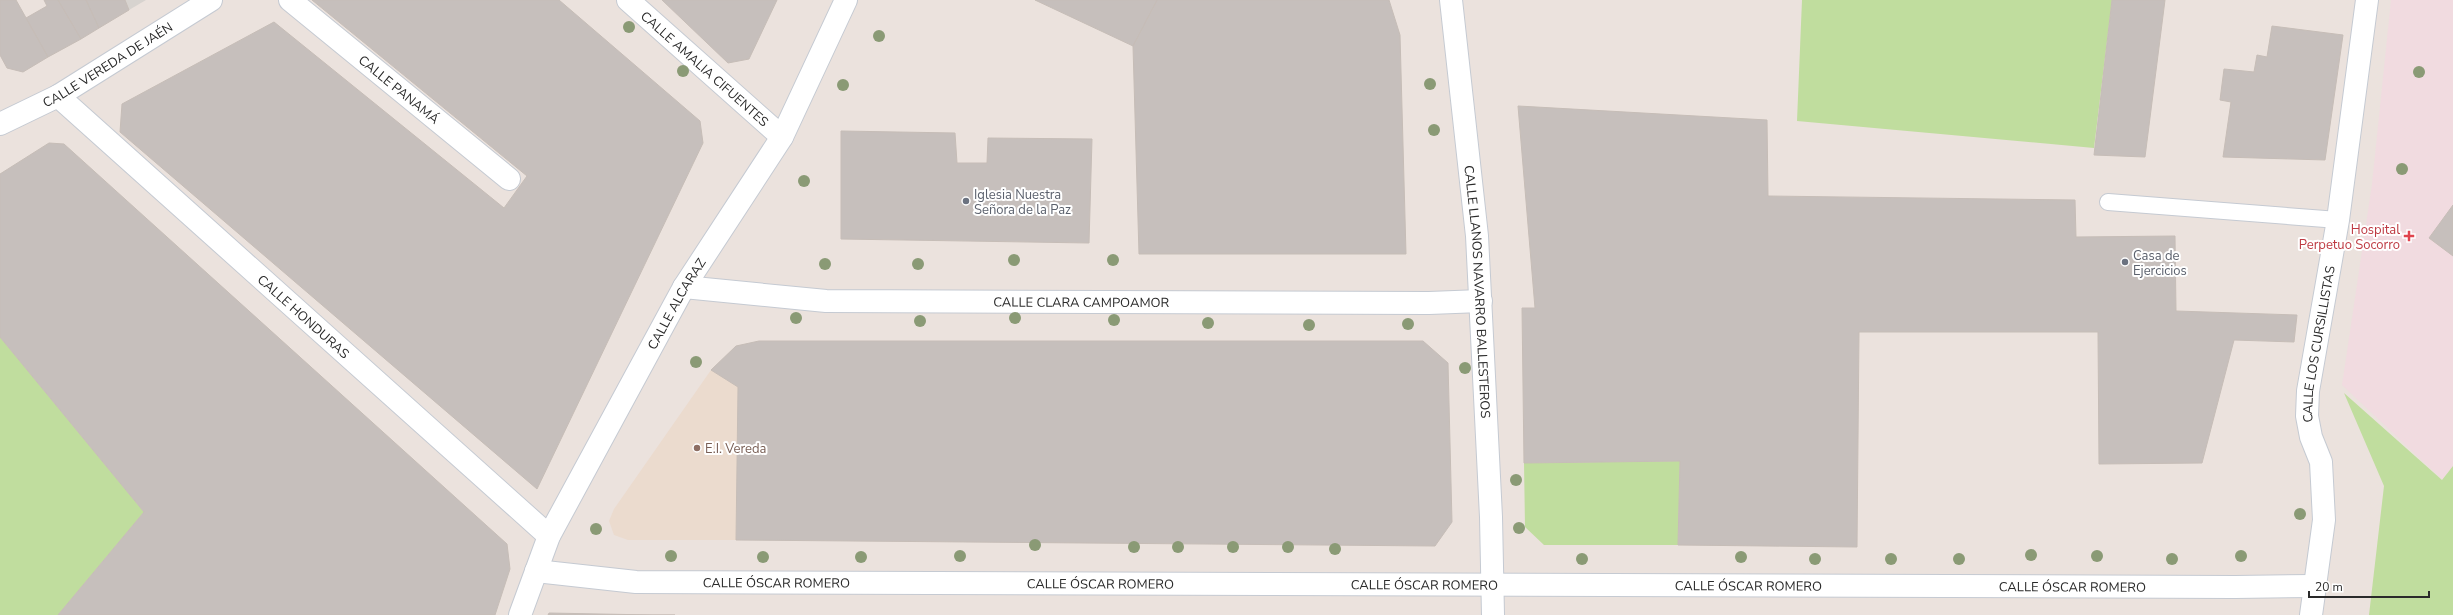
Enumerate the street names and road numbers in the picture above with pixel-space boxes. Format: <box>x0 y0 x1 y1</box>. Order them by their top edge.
street label: CALLE AMALIA CIFUENTES <box>636 7 772 131</box>
street label: CALLE VEREDA DE JAÉN <box>40 18 176 112</box>
street label: CALLE PANAMÁ <box>354 52 444 129</box>
street label: CALLE LLANOS NAVARRO BALLESTEROS <box>1459 164 1494 419</box>
street label: CALLE ALCARAZ <box>644 255 711 353</box>
street label: CALLE LOS CURSILLISTAS <box>2299 264 2340 424</box>
street label: CALLE HONDURAS <box>253 271 353 363</box>
street label: CALLE CLARA CAMPOAMOR <box>993 294 1170 312</box>
street label: CALLE ÓSCAR ROMERO <box>703 573 850 593</box>
street label: CALLE ÓSCAR ROMERO <box>1027 574 1174 594</box>
street label: CALLE ÓSCAR ROMERO <box>1351 575 1498 595</box>
street label: CALLE ÓSCAR ROMERO <box>1675 576 1822 596</box>
street label: CALLE ÓSCAR ROMERO <box>1999 577 2146 597</box>

